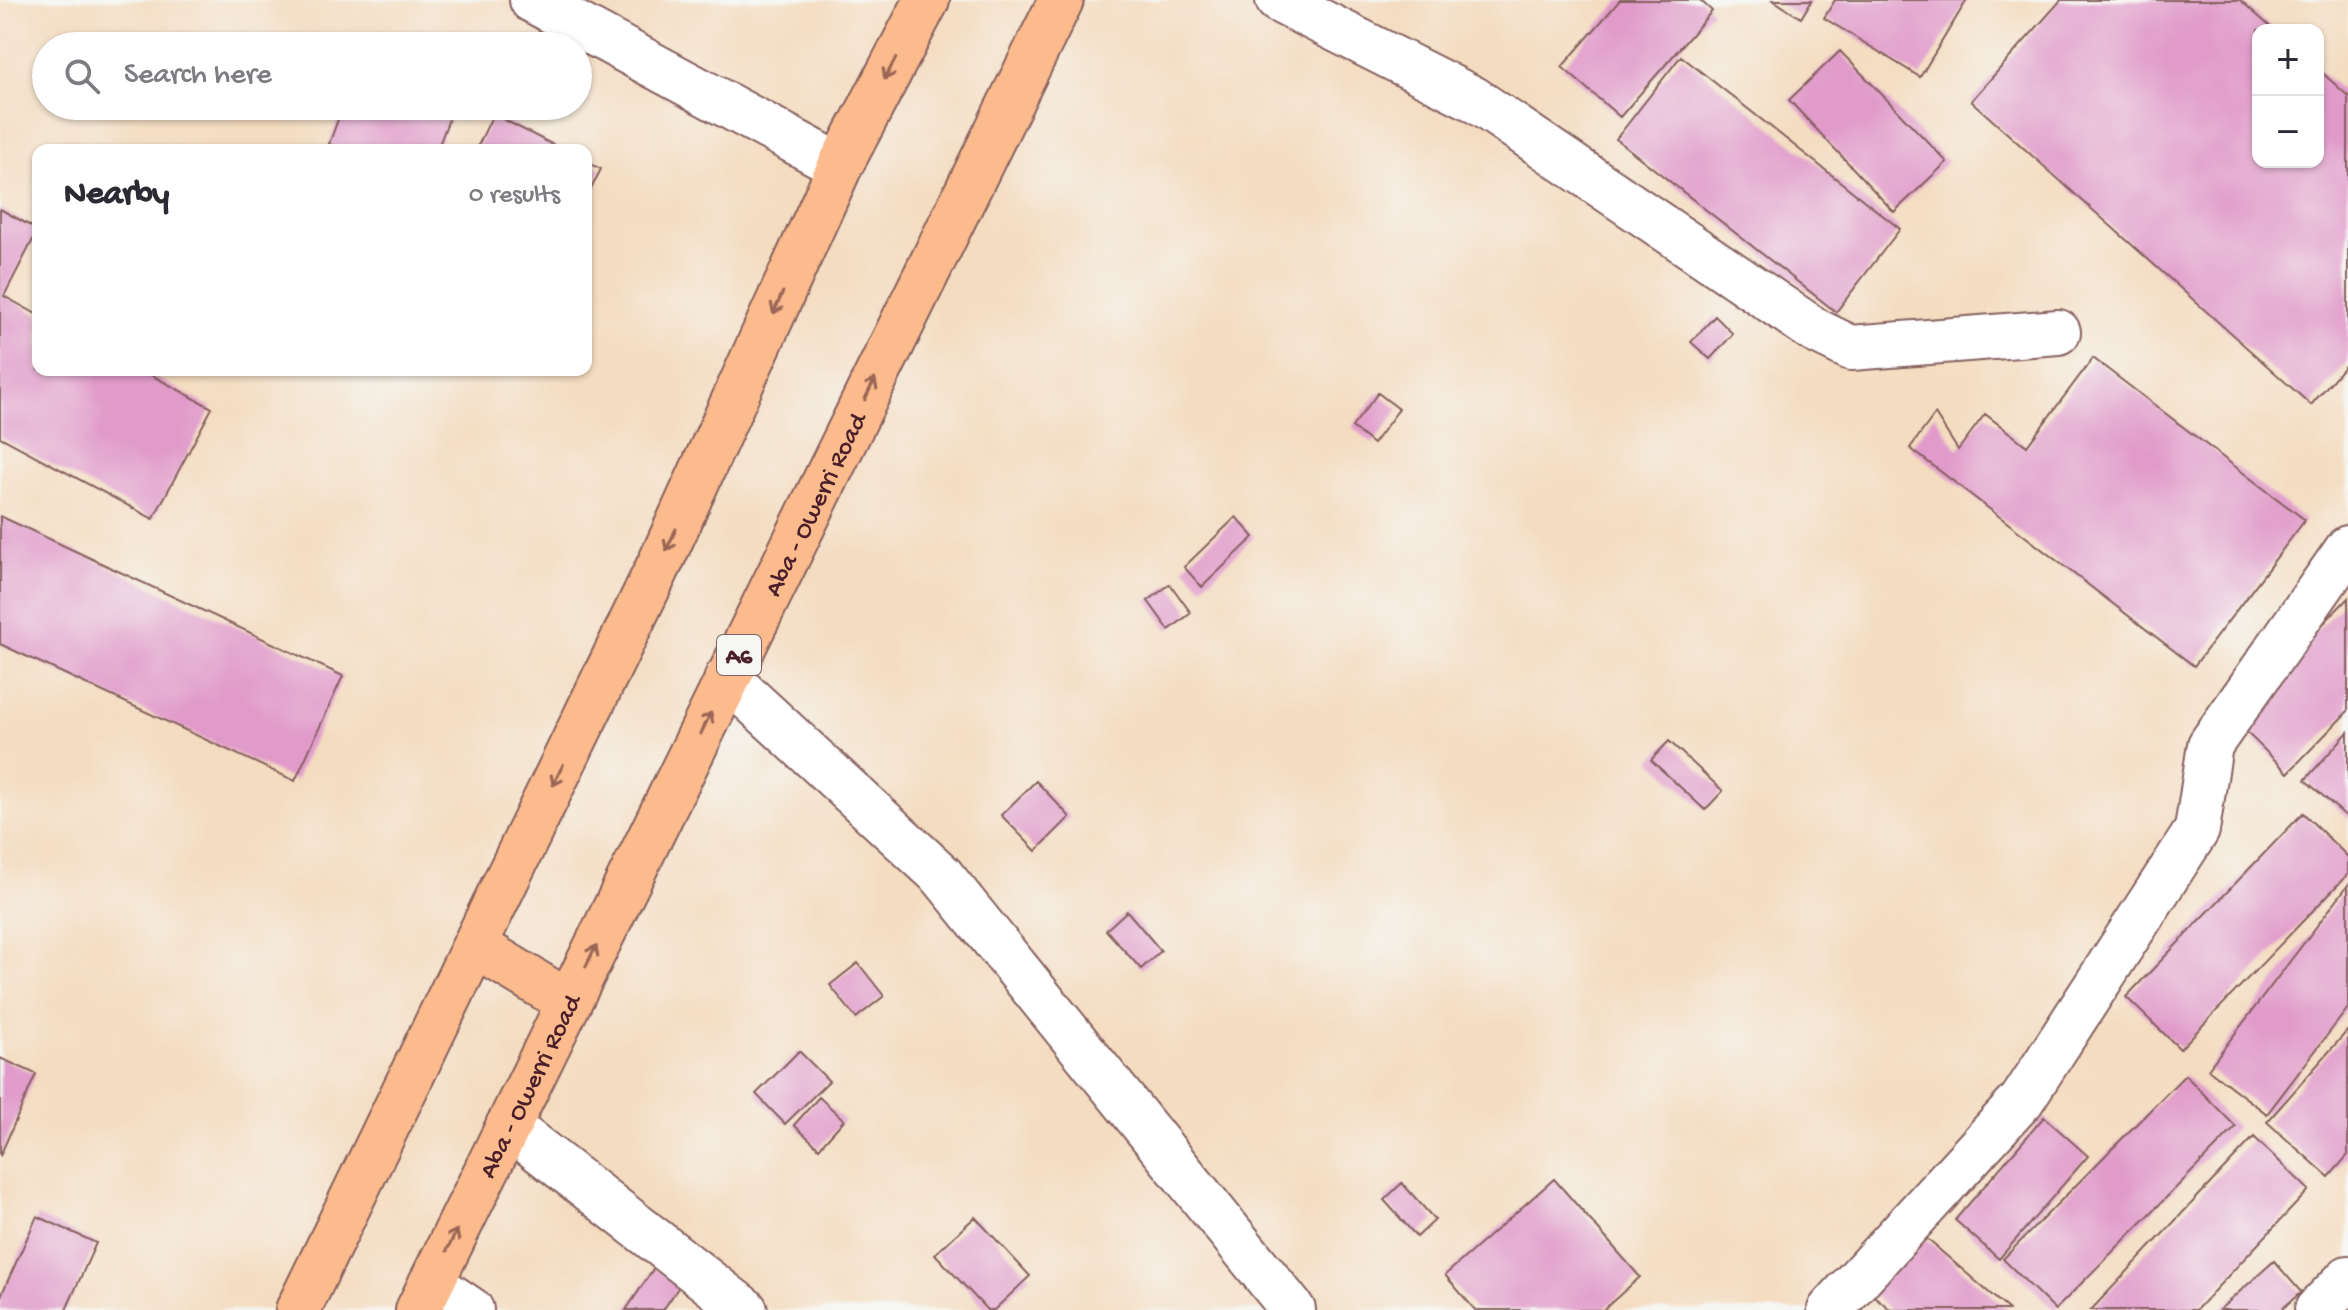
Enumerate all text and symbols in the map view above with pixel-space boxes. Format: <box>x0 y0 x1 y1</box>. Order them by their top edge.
map controls <box>2252 24 2324 168</box>
button: + <box>2252 24 2324 96</box>
search box <box>32 32 592 120</box>
icon: search <box>60 54 104 98</box>
one-way arrow <box>882 57 898 81</box>
text: Search here <box>124 59 272 94</box>
button: − <box>2252 96 2324 168</box>
text: Nearby <box>64 176 169 216</box>
text: 0 results <box>469 181 560 212</box>
one-way arrow <box>769 291 784 315</box>
one-way arrow <box>862 377 878 401</box>
street label: Aba - Owerri Road <box>760 408 877 603</box>
one-way arrow <box>662 528 677 552</box>
road number: A6 <box>717 635 761 675</box>
one-way arrow <box>698 711 714 735</box>
one-way arrow <box>550 762 565 786</box>
one-way arrow <box>584 944 599 968</box>
street label: Aba - Owerri Road <box>474 989 591 1184</box>
one-way arrow <box>445 1228 460 1252</box>

